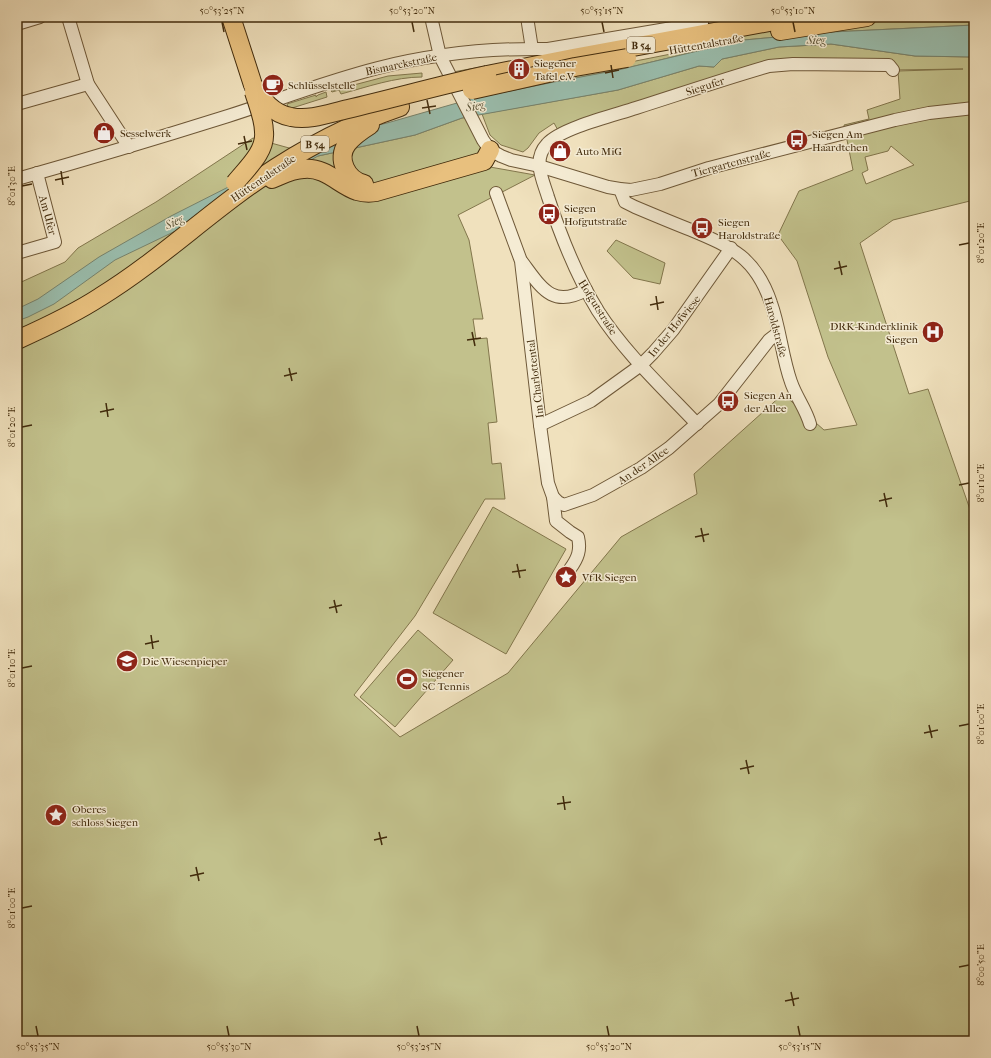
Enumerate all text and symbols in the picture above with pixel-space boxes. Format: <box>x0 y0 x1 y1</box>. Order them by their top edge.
text: 50°53'25"N <box>200 5 245 17</box>
text: 50°53'20"N <box>389 5 435 17</box>
text: 50°53'15"N <box>580 5 624 17</box>
text: 50°53'10"N <box>771 5 816 17</box>
street label: Hüttentalstraße <box>668 31 745 57</box>
water label: Sieg <box>805 33 826 47</box>
road number: B 54 <box>627 37 655 53</box>
street label: Bismarckstraße <box>364 50 439 78</box>
building icon: Siegener Tafel e.V. <box>506 56 532 82</box>
place label: Siegener Tafel e.V. <box>534 57 576 83</box>
cafe icon: Schlüsselstelle <box>260 72 286 98</box>
street label: Siegufer <box>684 74 727 99</box>
place label: Schlüsselstelle <box>288 79 356 92</box>
water label: Sieg <box>463 97 486 115</box>
shop icon: Sesselwerk <box>91 120 117 146</box>
place label: Sesselwerk <box>120 127 172 140</box>
bus stop icon: Siegen Am Haardtchen <box>784 127 810 153</box>
place label: Siegen Am Haardtchen <box>812 128 869 154</box>
road number: B 54 <box>301 136 329 152</box>
shop icon: Auto MiG <box>547 138 573 164</box>
place label: Auto MiG <box>575 145 622 158</box>
street label: Tiergartenstraße <box>690 147 773 180</box>
street label: Hüttentalstraße <box>228 152 299 205</box>
text: 8°01'30"E <box>6 166 18 206</box>
street label: Am Ufer <box>36 193 59 237</box>
bus stop icon: Siegen Hofgutstraße <box>536 201 562 227</box>
place label: Siegen Hofgutstraße <box>564 202 628 228</box>
water label: Sieg <box>162 211 186 233</box>
bus stop icon: Siegen Haroldstraße <box>689 215 715 241</box>
place label: Siegen Haroldstraße <box>718 216 781 242</box>
text: 8°01'20"E <box>975 223 987 263</box>
street label: Hofgutstraße <box>575 277 620 338</box>
street label: In der Hofwiese <box>646 292 704 360</box>
street label: Haroldstraße <box>761 295 790 359</box>
hospital icon: DRK-Kinderklinik Siegen <box>920 319 946 345</box>
place label: DRK-Kinderklinik Siegen <box>830 320 919 346</box>
street label: Im Charlottental <box>524 339 547 419</box>
bus stop icon: Siegen An der Allee <box>715 388 741 414</box>
place label: Siegen An der Allee <box>744 389 792 415</box>
text: 8°01'20"E <box>6 407 18 447</box>
street label: An der Allee <box>615 443 672 488</box>
text: 8°01'10"E <box>975 464 987 502</box>
place icon: VfR Siegen <box>553 564 579 590</box>
place label: VfR Siegen <box>581 571 637 584</box>
school or university icon: Die Wiesenpieper <box>114 648 140 674</box>
text: 8°01'10"E <box>6 649 18 687</box>
place label: Die Wiesenpieper <box>142 655 228 668</box>
sports icon: Siegener SC Tennis <box>394 666 420 692</box>
place label: Siegener SC Tennis <box>422 667 469 693</box>
text: 8°01'00"E <box>975 704 987 744</box>
place icon: Oberes schloss Siegen <box>43 802 69 828</box>
place label: Oberes schloss Siegen <box>72 803 139 829</box>
text: 8°01'00"E <box>6 888 18 928</box>
text: 8°00'50"E <box>975 944 987 986</box>
text: 50°53'35"N <box>16 1041 60 1053</box>
text: 50°53'30"N <box>206 1041 252 1053</box>
text: 50°53'25"N <box>397 1041 442 1053</box>
text: 50°53'20"N <box>586 1041 632 1053</box>
text: 50°53'15"N <box>778 1041 822 1053</box>

